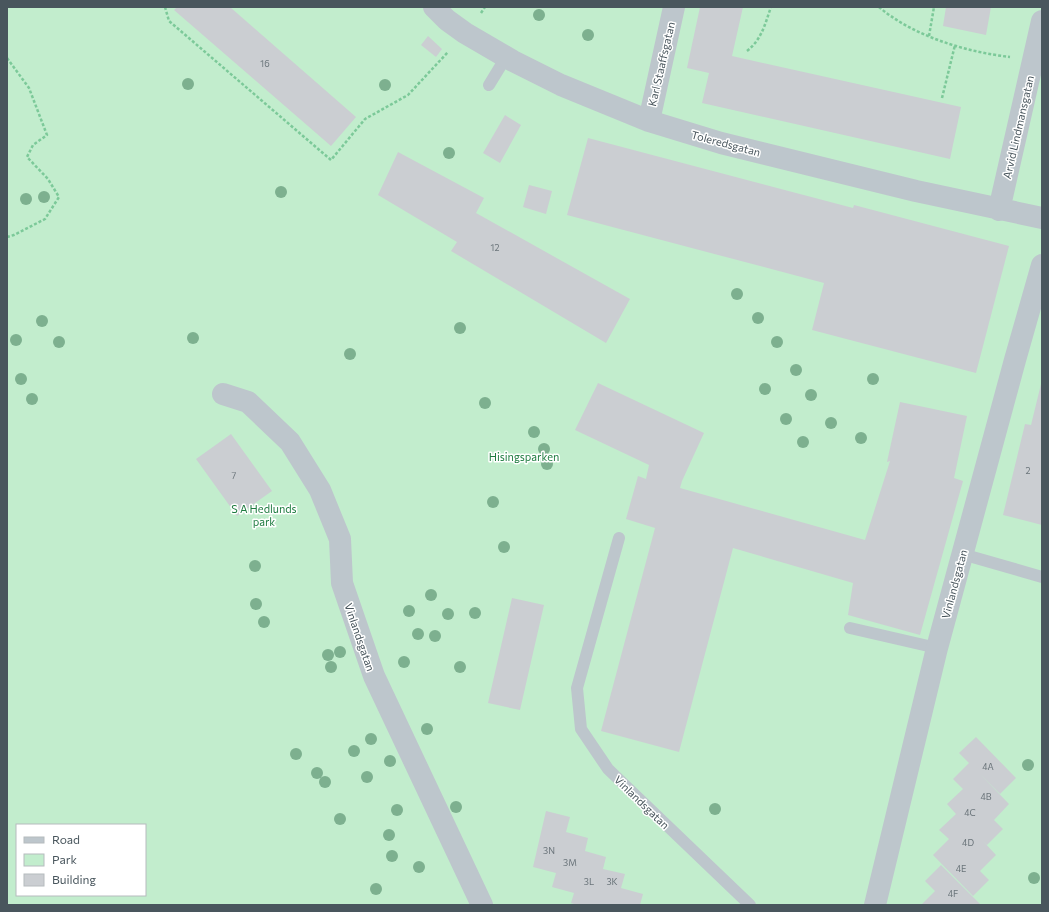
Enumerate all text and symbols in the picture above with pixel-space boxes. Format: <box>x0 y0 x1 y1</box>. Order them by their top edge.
street label: Karl Staaffsgatan <box>645 21 677 107</box>
house number: 16 <box>260 58 270 69</box>
street label: Arvid Lindmansgatan <box>1000 74 1036 180</box>
street label: Toleredsgatan <box>690 128 762 158</box>
house number: 12 <box>491 242 499 253</box>
park label: Hisingsparken <box>489 450 559 463</box>
house number: 2 <box>1026 465 1031 476</box>
house number: 7 <box>232 470 237 481</box>
park label: S A Hedlunds park <box>231 502 297 528</box>
street label: Vinlandsgatan <box>939 548 969 620</box>
street label: Vinlandsgatan <box>342 601 378 673</box>
house number: 4A <box>982 761 994 772</box>
street label: Vinlandsgatan <box>612 773 672 831</box>
house number: 4B <box>980 791 992 802</box>
house number: 4C <box>964 807 976 818</box>
legend <box>16 824 146 896</box>
text: Road <box>52 832 80 846</box>
house number: 4D <box>962 837 974 848</box>
house number: 3N <box>543 845 555 856</box>
text: Park <box>52 852 78 866</box>
house number: 3M <box>563 857 577 868</box>
house number: 4E <box>956 863 966 874</box>
text: Building <box>52 872 96 886</box>
house number: 3L <box>584 876 594 887</box>
house number: 3K <box>606 876 618 887</box>
house number: 4F <box>948 888 958 899</box>

